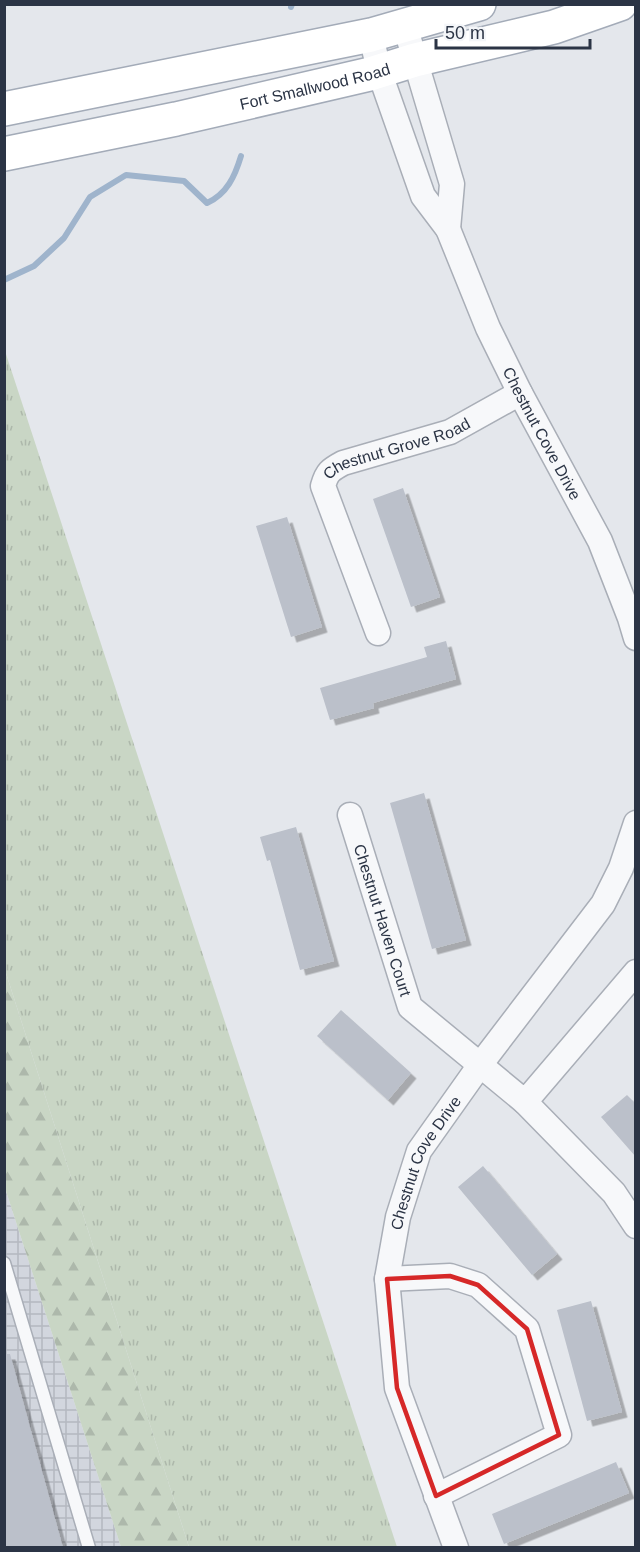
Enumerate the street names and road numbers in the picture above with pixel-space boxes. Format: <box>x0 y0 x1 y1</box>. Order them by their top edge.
street label: Fort Smallwood Road <box>238 60 392 112</box>
street label: Chestnut Cove Drive <box>500 364 585 503</box>
street label: Chestnut Grove Road <box>319 414 473 482</box>
street label: Chestnut Haven Court <box>351 842 415 999</box>
street label: Chestnut Cove Drive <box>387 1092 464 1231</box>

